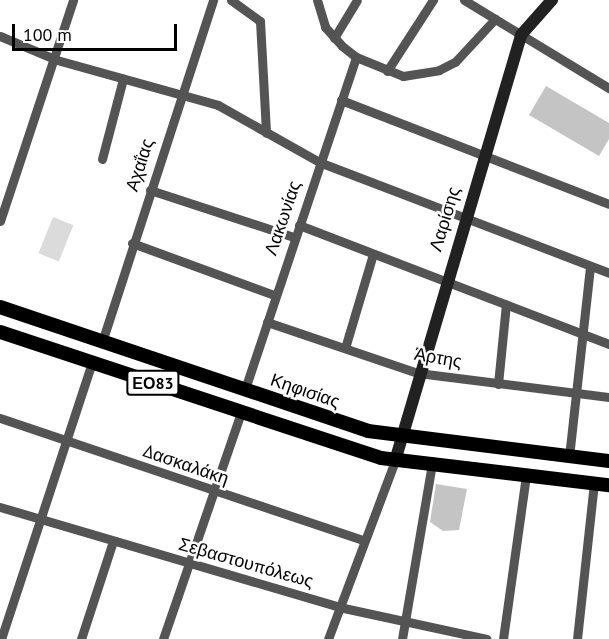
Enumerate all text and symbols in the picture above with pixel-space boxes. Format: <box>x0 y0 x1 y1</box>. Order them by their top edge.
scale bar <box>15 12 180 50</box>
text: 100 m <box>23 23 72 46</box>
street label: Αχαΐας <box>121 136 159 194</box>
street label: Λακωνίας <box>260 178 306 258</box>
street label: Λαρίσης <box>425 184 465 254</box>
street label: Άρτης <box>413 343 463 373</box>
street label: Κηφισίας <box>268 369 342 413</box>
road number: ΕΟ83 <box>126 370 180 396</box>
street label: Δασκαλάκη <box>140 440 232 490</box>
street label: Σεβαστουπόλεως <box>176 533 316 593</box>

